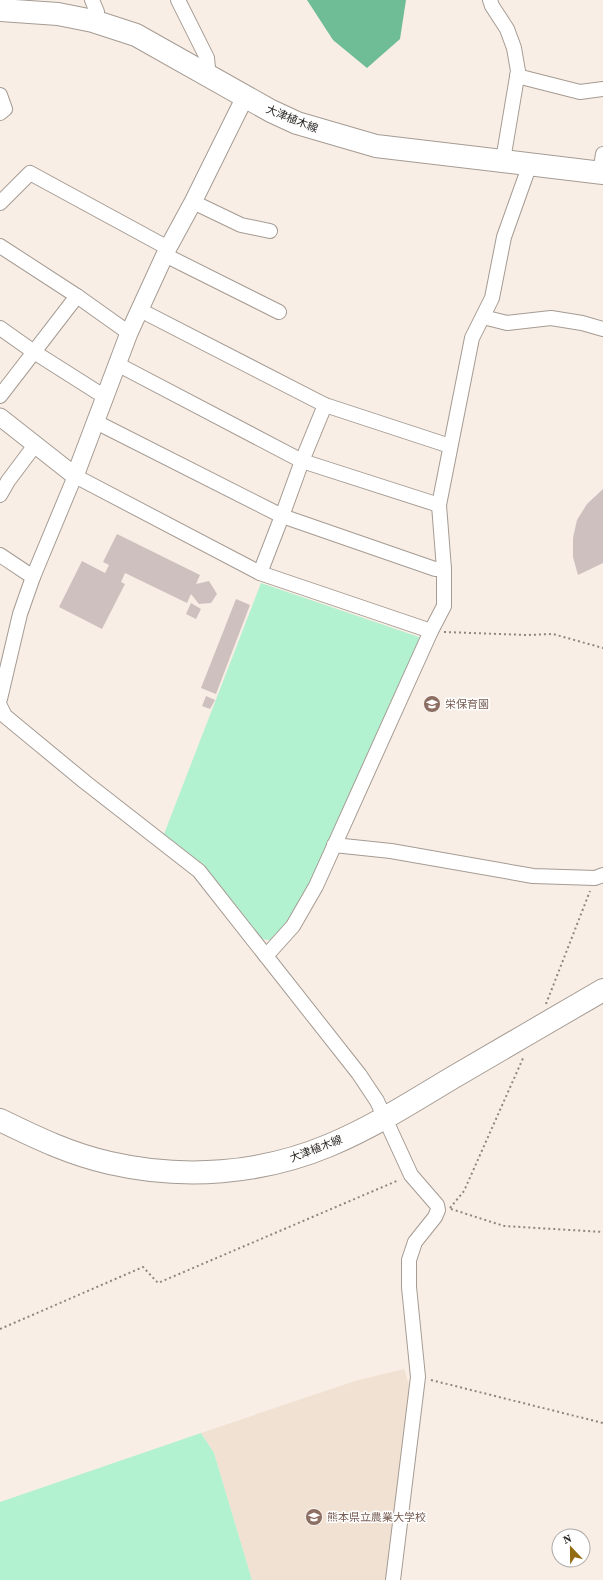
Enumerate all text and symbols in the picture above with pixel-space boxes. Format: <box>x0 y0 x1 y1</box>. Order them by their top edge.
street label: 大津植木線 <box>264 102 320 136</box>
school or university icon: 栄保育園 <box>422 694 442 714</box>
place label: 栄保育園 <box>445 697 489 712</box>
street label: 大津植木線 <box>288 1132 344 1166</box>
school or university icon: 熊本県立農業大学校 <box>304 1507 324 1527</box>
place label: 熊本県立農業大学校 <box>327 1510 426 1525</box>
north arrow <box>551 1528 591 1568</box>
text: N <box>561 1531 574 1548</box>

